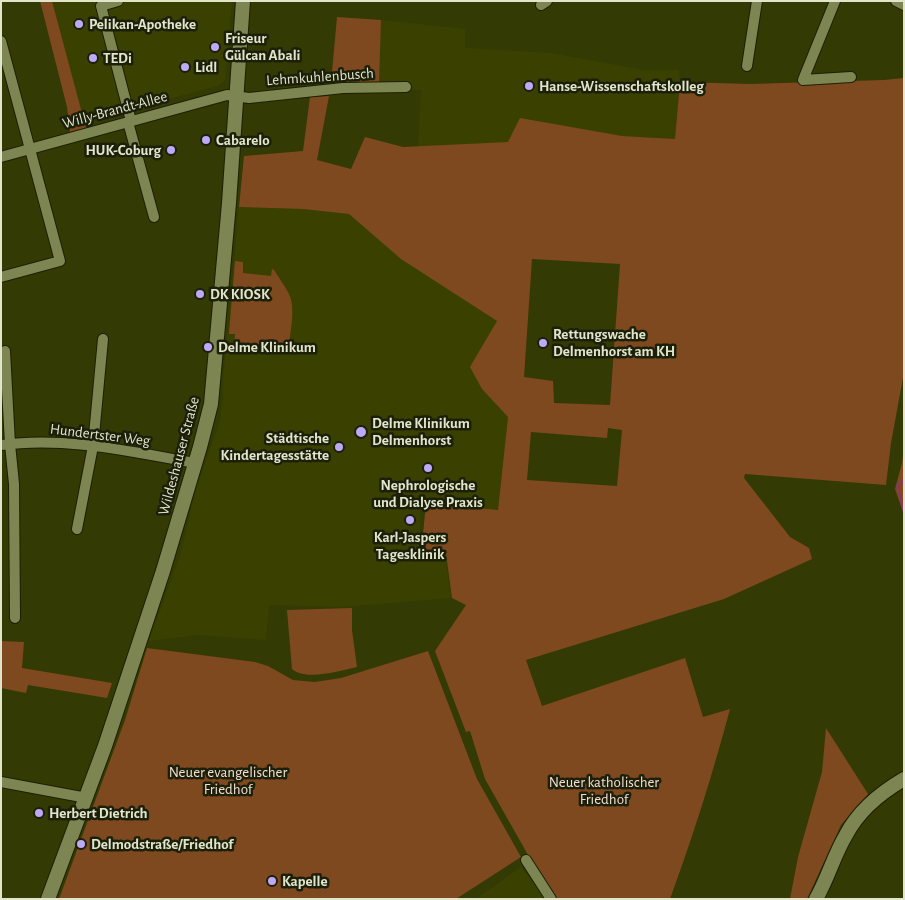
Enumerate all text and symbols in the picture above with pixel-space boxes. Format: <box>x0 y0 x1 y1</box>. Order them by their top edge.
place label: Pelikan-Apotheke <box>89 15 196 33</box>
marker: Pelikan-Apotheke <box>73 18 85 30</box>
place label: Friseur Gülcan Abali <box>225 29 301 64</box>
marker: Friseur Gülcan Abali <box>209 41 221 53</box>
place label: TEDi <box>103 49 132 67</box>
marker: TEDi <box>87 52 99 64</box>
place label: Lidl <box>195 58 217 76</box>
marker: Lidl <box>179 61 191 73</box>
street label: Lehmkuhlenbusch <box>266 64 374 90</box>
place label: Hanse-Wissenschaftskolleg <box>539 77 704 95</box>
marker: Hanse-Wissenschaftskolleg <box>523 80 535 92</box>
street label: Willy-Brandt-Allee <box>61 87 169 133</box>
place label: Cabarelo <box>216 131 270 149</box>
marker: Cabarelo <box>200 134 212 146</box>
place label: HUK-Coburg <box>85 141 161 159</box>
marker: HUK-Coburg <box>165 144 177 156</box>
place label: DK KIOSK <box>210 285 270 303</box>
marker: DK KIOSK <box>194 288 206 300</box>
place label: Rettungswache Delmenhorst am KH <box>553 325 675 360</box>
marker: Rettungswache Delmenhorst am KH <box>537 337 549 349</box>
place label: Delme Klinikum <box>218 338 316 356</box>
marker: Delme Klinikum <box>202 341 214 353</box>
street label: Wildeshauser Straße <box>155 395 203 517</box>
place label: Delme Klinikum Delmenhorst <box>372 414 470 449</box>
street label: Hundertster Weg <box>49 420 151 450</box>
marker: Delme Klinikum Delmenhorst <box>354 425 368 439</box>
place label: Städtische Kindertagesstätte <box>220 429 329 464</box>
marker: Städtische Kindertagesstätte <box>333 441 345 453</box>
marker: Nephrologische und Dialyse Praxis <box>422 462 434 474</box>
place label: Nephrologische und Dialyse Praxis <box>373 476 483 511</box>
marker: Karl-Jaspers Tagesklinik <box>404 514 416 526</box>
place label: Karl-Jaspers Tagesklinik <box>374 528 446 563</box>
park label: Neuer evangelischer Friedhof <box>169 763 287 798</box>
park label: Neuer katholischer Friedhof <box>549 773 659 808</box>
place label: Herbert Dietrich <box>49 804 148 822</box>
marker: Herbert Dietrich <box>33 807 45 819</box>
place label: Delmodstraße/Friedhof <box>91 835 233 853</box>
marker: Delmodstraße/Friedhof <box>75 838 87 850</box>
place label: Kapelle <box>282 872 328 890</box>
marker: Kapelle <box>266 875 278 887</box>

